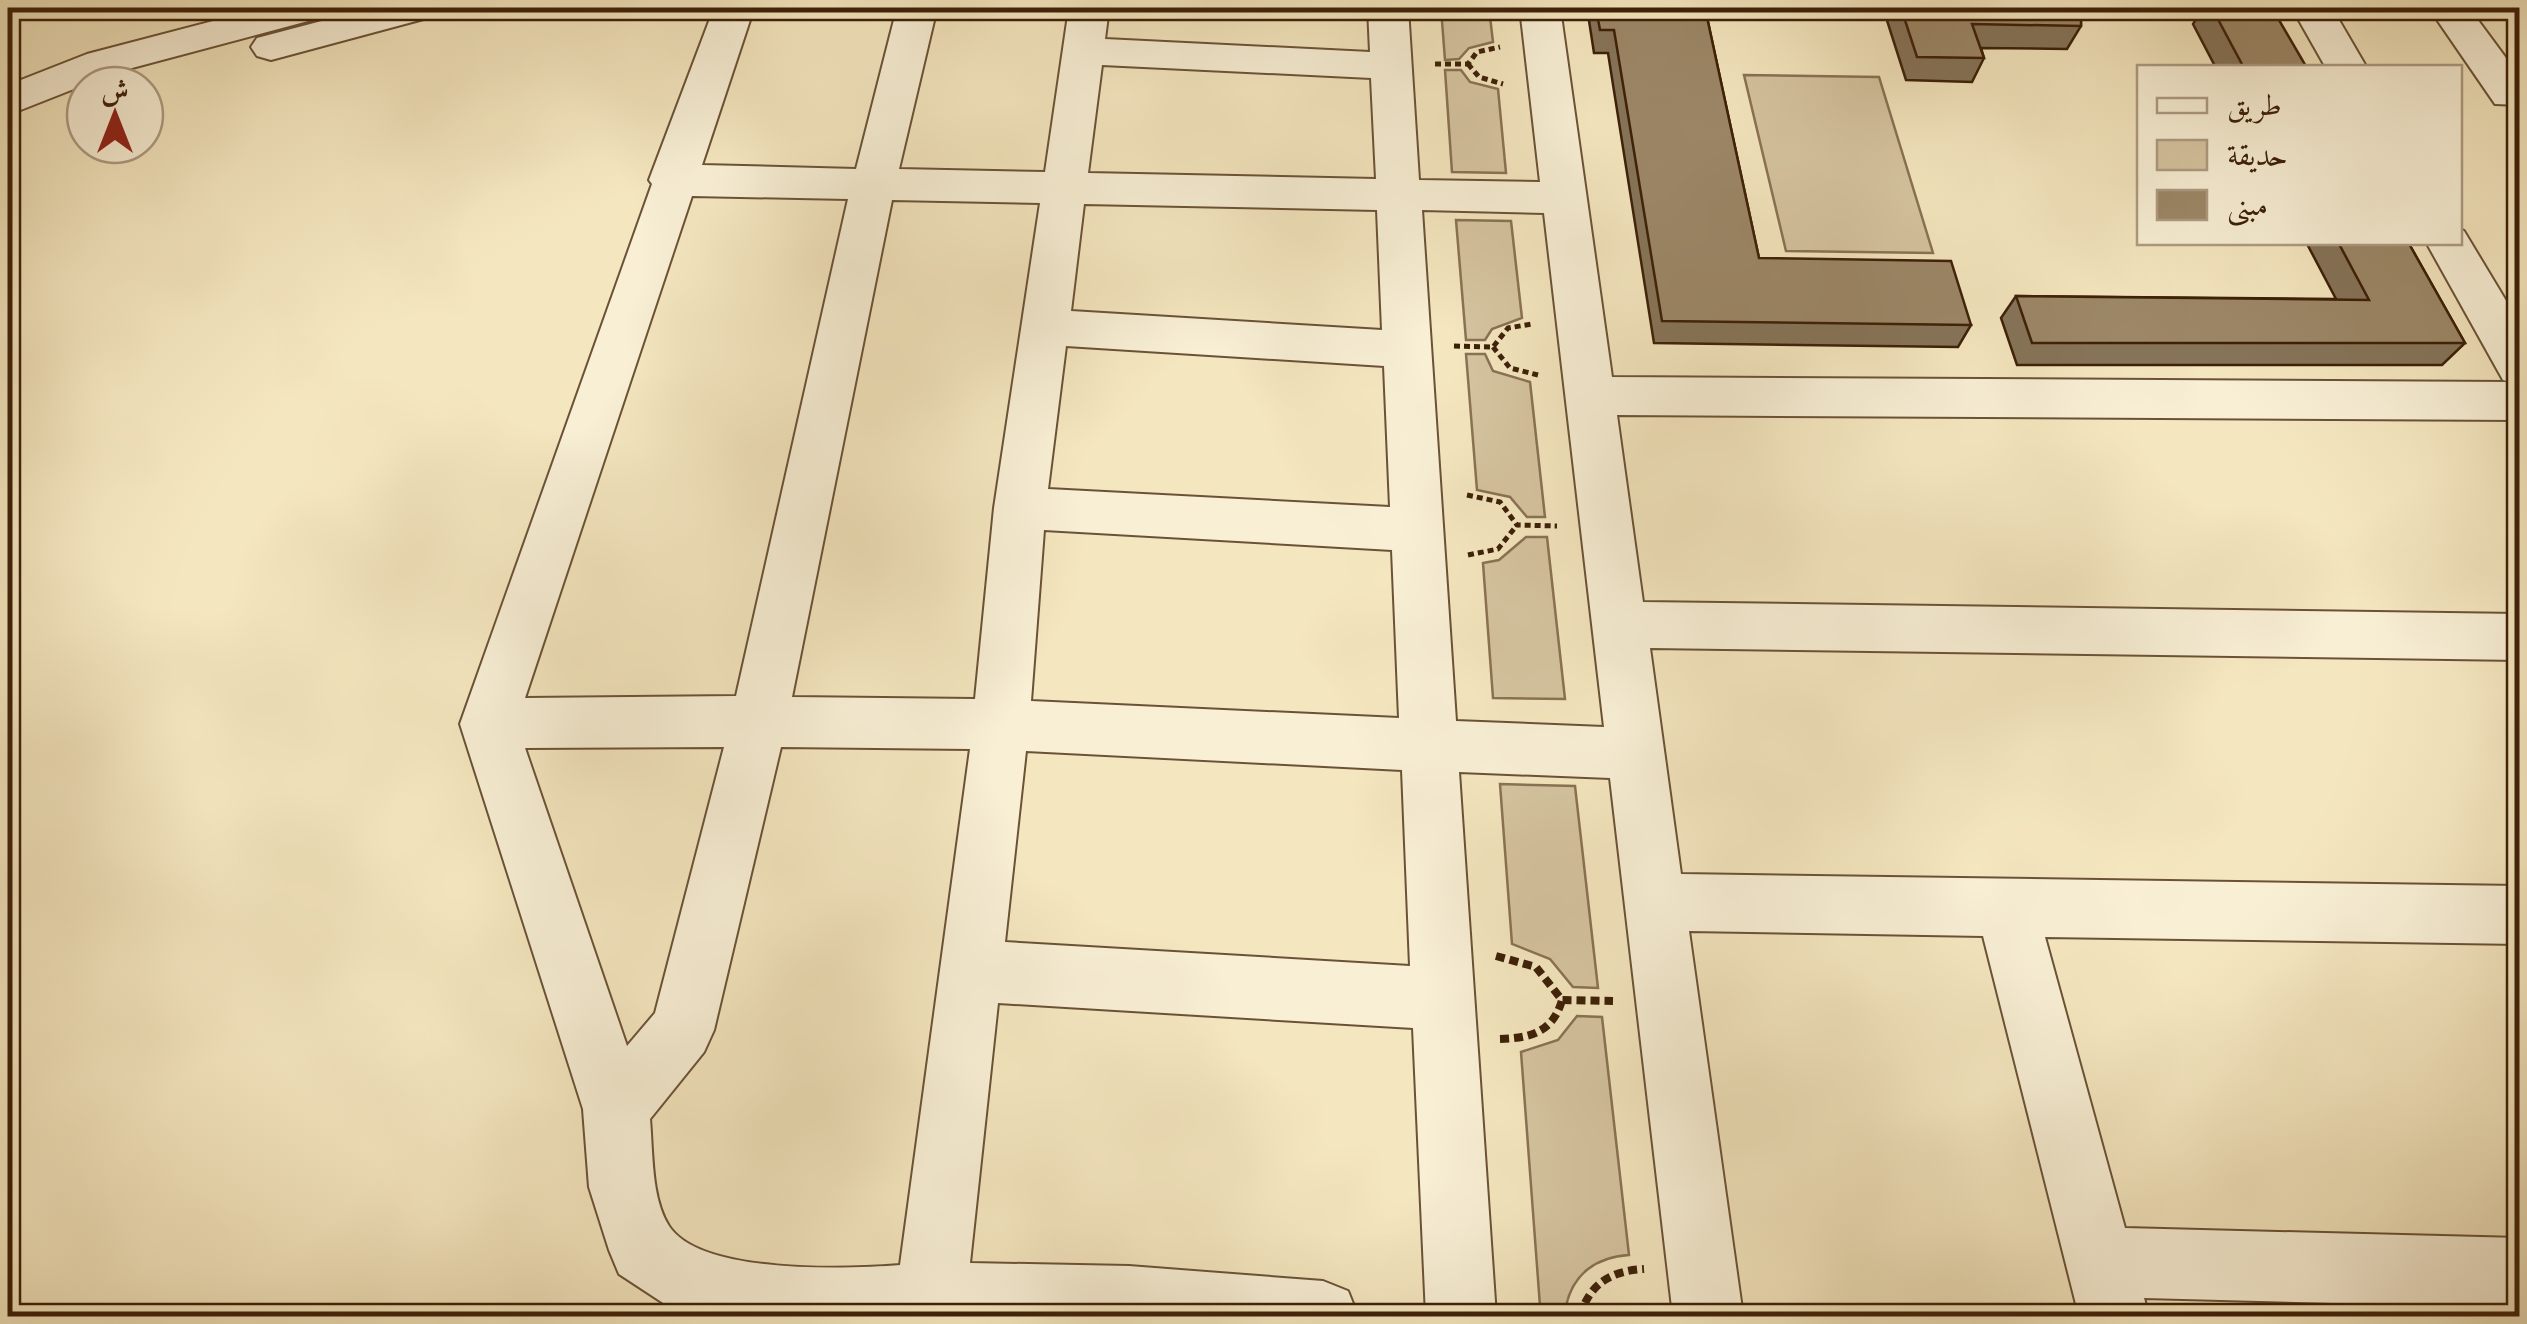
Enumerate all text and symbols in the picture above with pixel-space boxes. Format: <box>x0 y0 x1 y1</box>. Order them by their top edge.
north arrow <box>65 65 165 165</box>
legend <box>2137 65 2462 245</box>
text: ش <box>101 74 129 109</box>
text: طريق <box>2227 87 2282 124</box>
text: حديقة <box>2227 137 2288 174</box>
text: مبنى <box>2227 187 2268 227</box>

